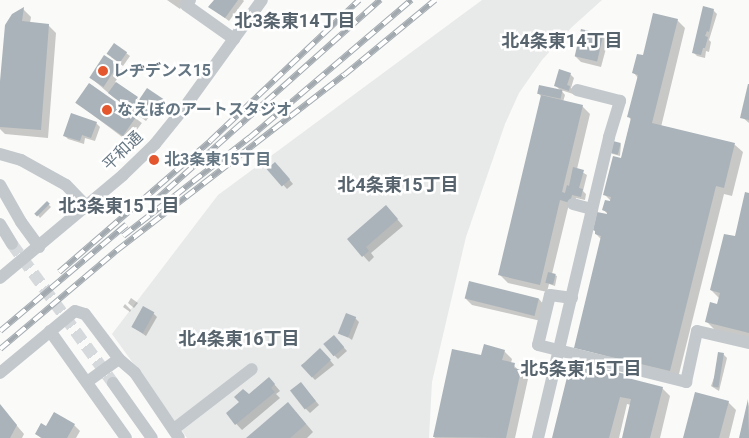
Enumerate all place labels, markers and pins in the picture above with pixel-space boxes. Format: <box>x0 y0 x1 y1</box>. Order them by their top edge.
place label: レヂデンス15 <box>113 61 211 81</box>
marker: レヂデンス15 <box>97 65 109 77</box>
place label: なえぼのアートスタジオ <box>117 100 292 120</box>
marker: なえぼのアートスタジオ <box>101 104 113 116</box>
place label: 北3条東15丁目 <box>164 150 272 170</box>
marker: 北3条東15丁目 <box>148 154 160 166</box>

